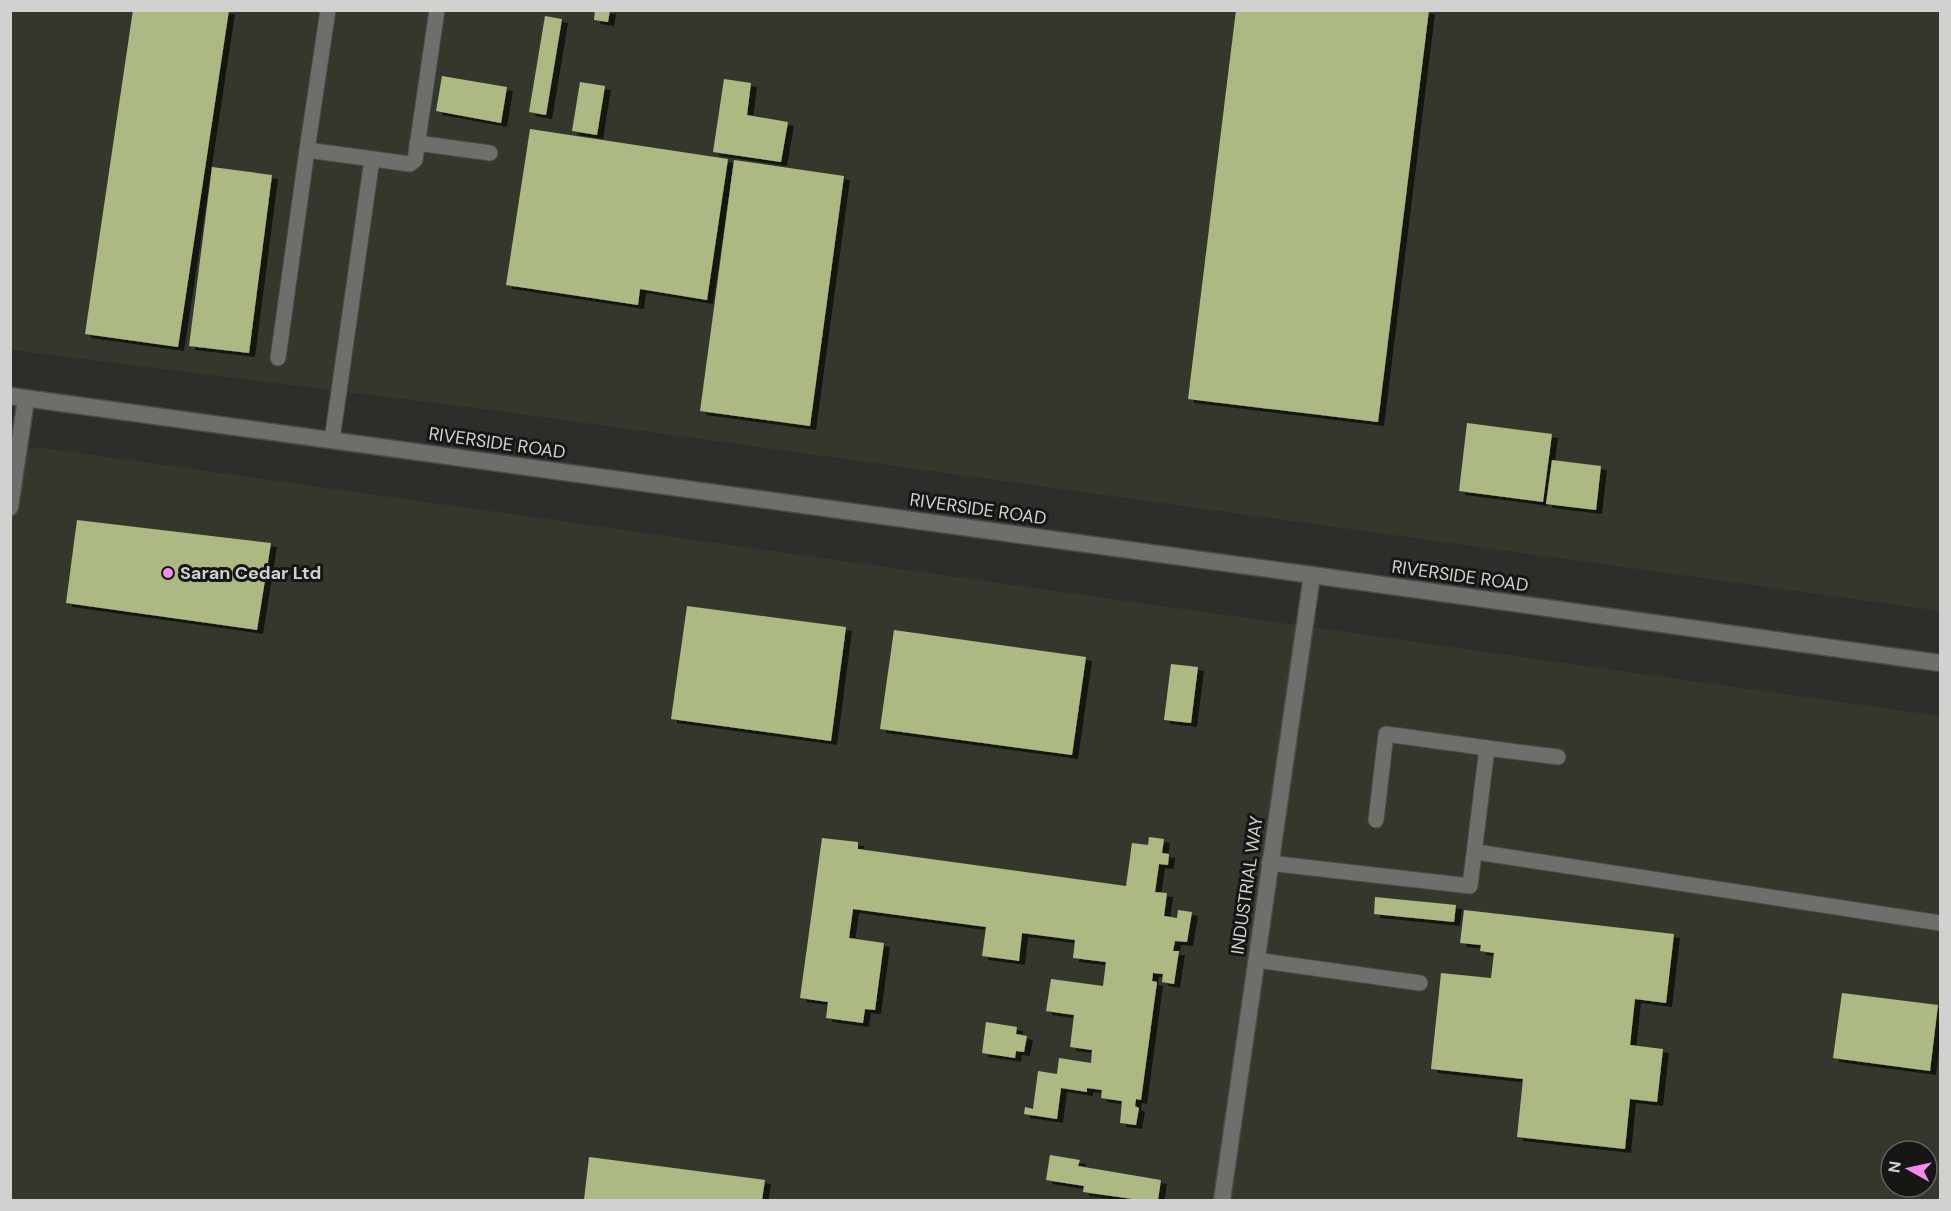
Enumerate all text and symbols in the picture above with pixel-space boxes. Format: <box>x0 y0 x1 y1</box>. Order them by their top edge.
street label: RIVERSIDE ROAD <box>427 422 567 464</box>
street label: RIVERSIDE ROAD <box>908 488 1048 530</box>
street label: RIVERSIDE ROAD <box>1390 555 1530 597</box>
place label: Saran Cedar Ltd <box>180 561 321 585</box>
marker: Saran Cedar Ltd <box>161 566 175 580</box>
street label: INDUSTRIAL WAY <box>1225 814 1269 956</box>
north arrow <box>1879 1139 1939 1199</box>
text: N <box>1883 1160 1906 1174</box>

